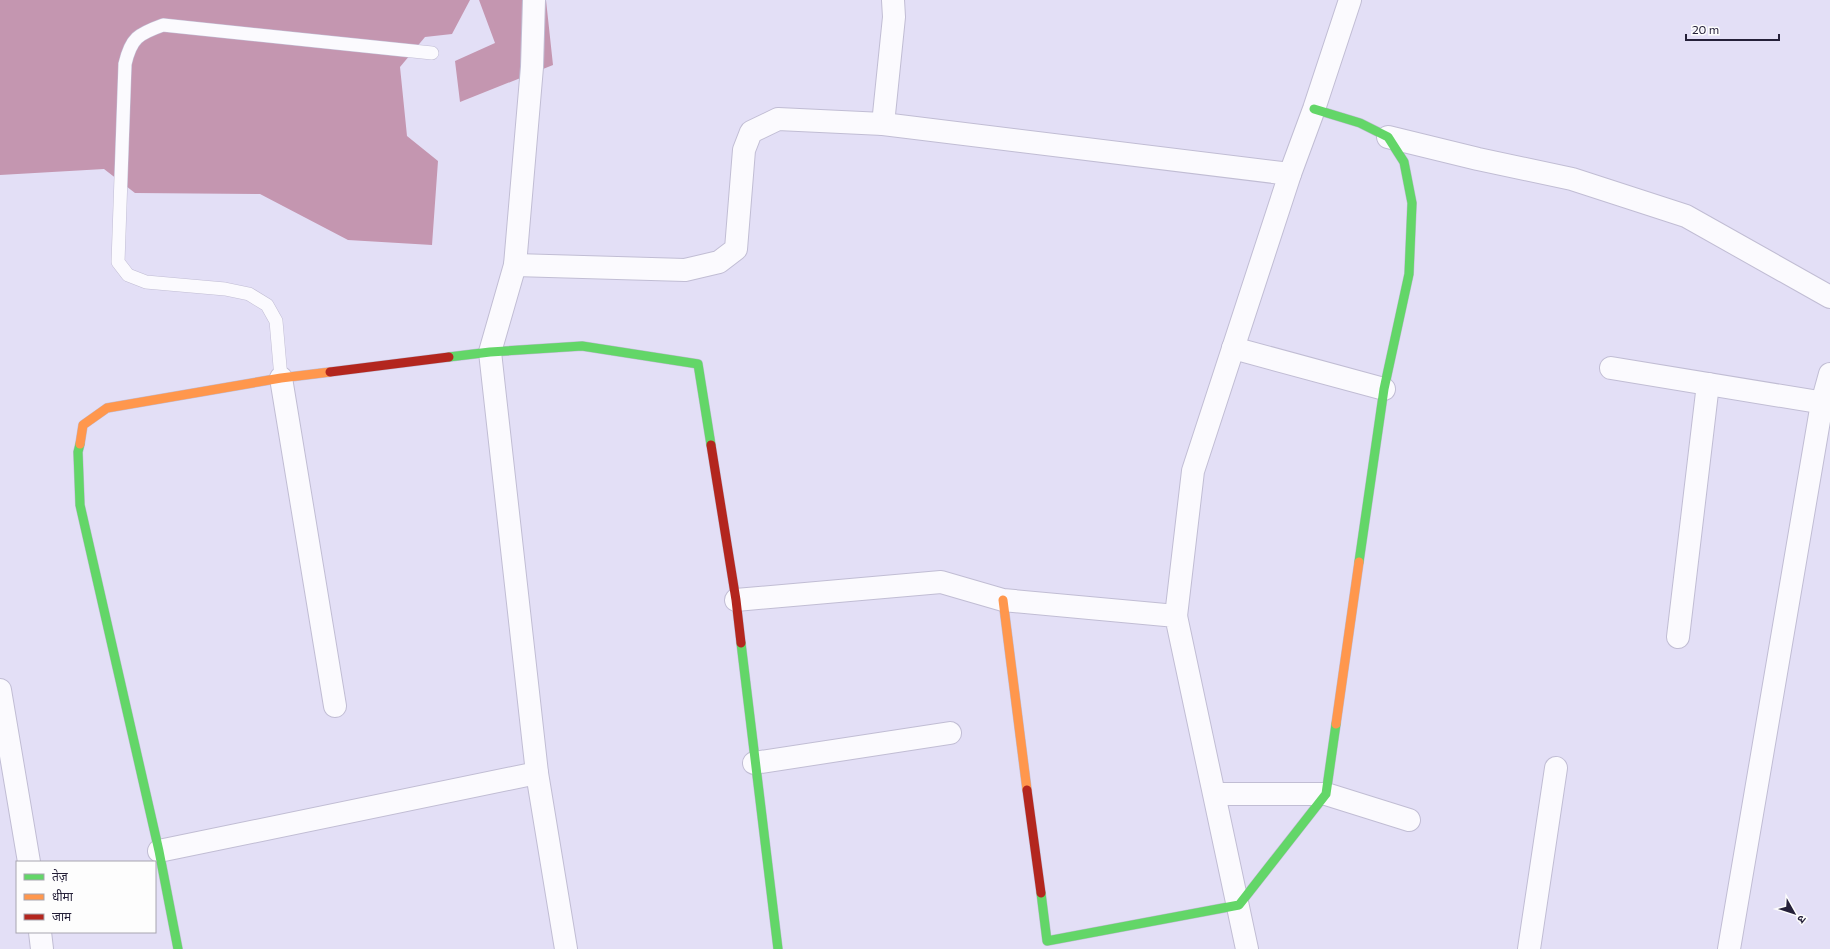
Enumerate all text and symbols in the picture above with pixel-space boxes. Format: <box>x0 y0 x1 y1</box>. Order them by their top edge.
scale bar <box>1686 16 1779 42</box>
text: 20 m <box>1692 22 1719 36</box>
legend <box>16 861 156 933</box>
text: तेज़ <box>52 869 69 883</box>
text: धीमा <box>52 889 74 903</box>
north arrow <box>1774 893 1814 933</box>
text: जाम <box>52 909 72 923</box>
text: उ <box>1795 913 1809 927</box>

